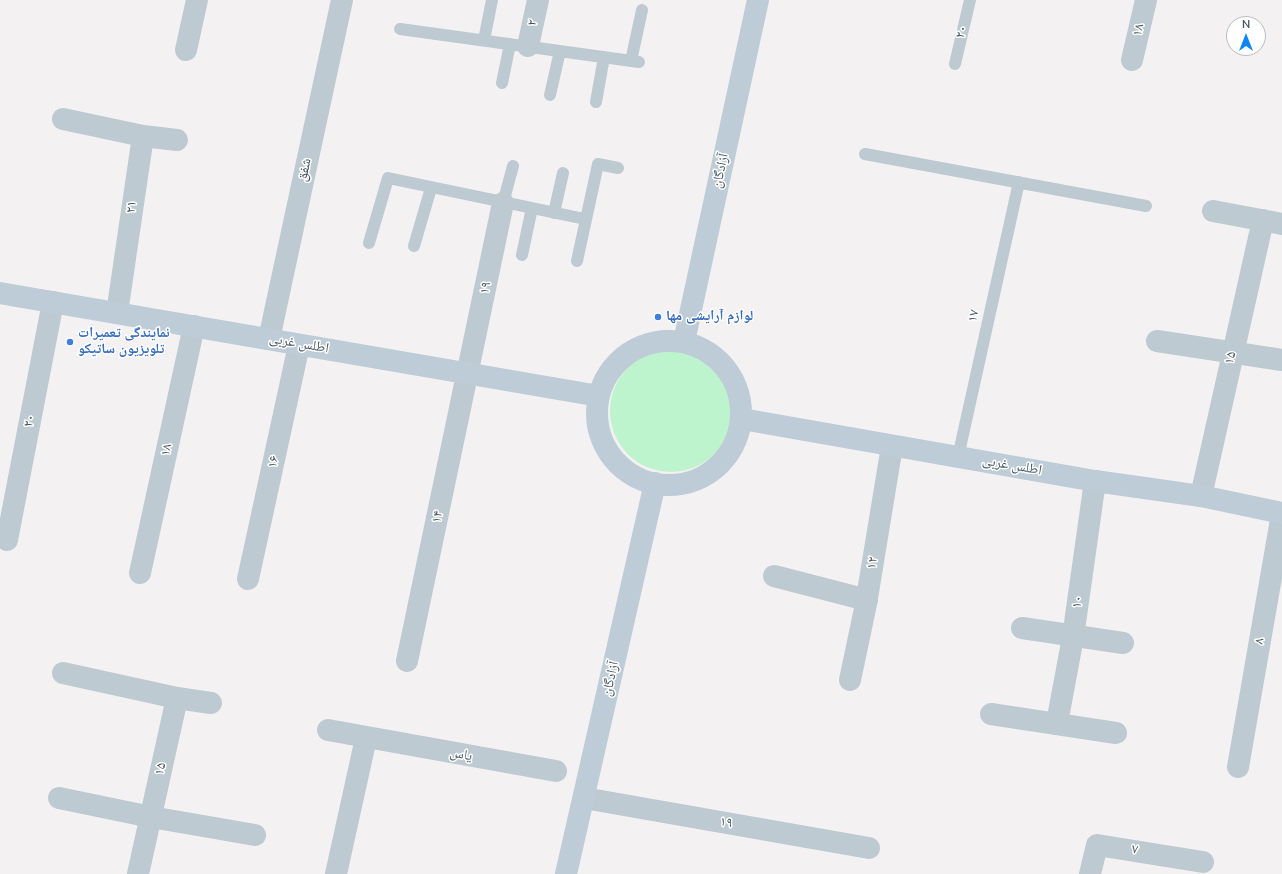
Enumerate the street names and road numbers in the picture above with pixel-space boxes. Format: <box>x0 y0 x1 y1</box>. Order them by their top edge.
street label: ۲ <box>524 18 542 28</box>
street label: ۱۸ <box>1129 22 1149 38</box>
street label: ۲۰ <box>952 24 972 40</box>
street label: آزادگان <box>709 152 733 190</box>
street label: شفق <box>294 157 316 183</box>
street label: ۲۱ <box>123 200 141 214</box>
street label: ۱۹ <box>476 280 496 296</box>
street label: ۱۷ <box>964 308 984 324</box>
street label: اطلس غربی <box>268 331 330 357</box>
street label: ۱۵ <box>1221 350 1241 366</box>
street label: ۲۰ <box>21 413 39 429</box>
street label: ۱۸ <box>157 442 177 458</box>
street label: اطلس غربی <box>981 453 1043 479</box>
street label: ۱۶ <box>264 454 284 470</box>
street label: ۱۴ <box>428 509 448 525</box>
street label: ۱۲ <box>864 555 882 571</box>
street label: ۱۰ <box>1069 595 1087 609</box>
street label: ۸ <box>1251 636 1269 646</box>
street label: آزادگان <box>599 660 623 698</box>
street label: یاس <box>448 745 474 765</box>
street label: ۱۵ <box>151 761 171 777</box>
street label: ۱۹ <box>718 814 734 832</box>
street label: ۷ <box>1131 841 1139 859</box>

